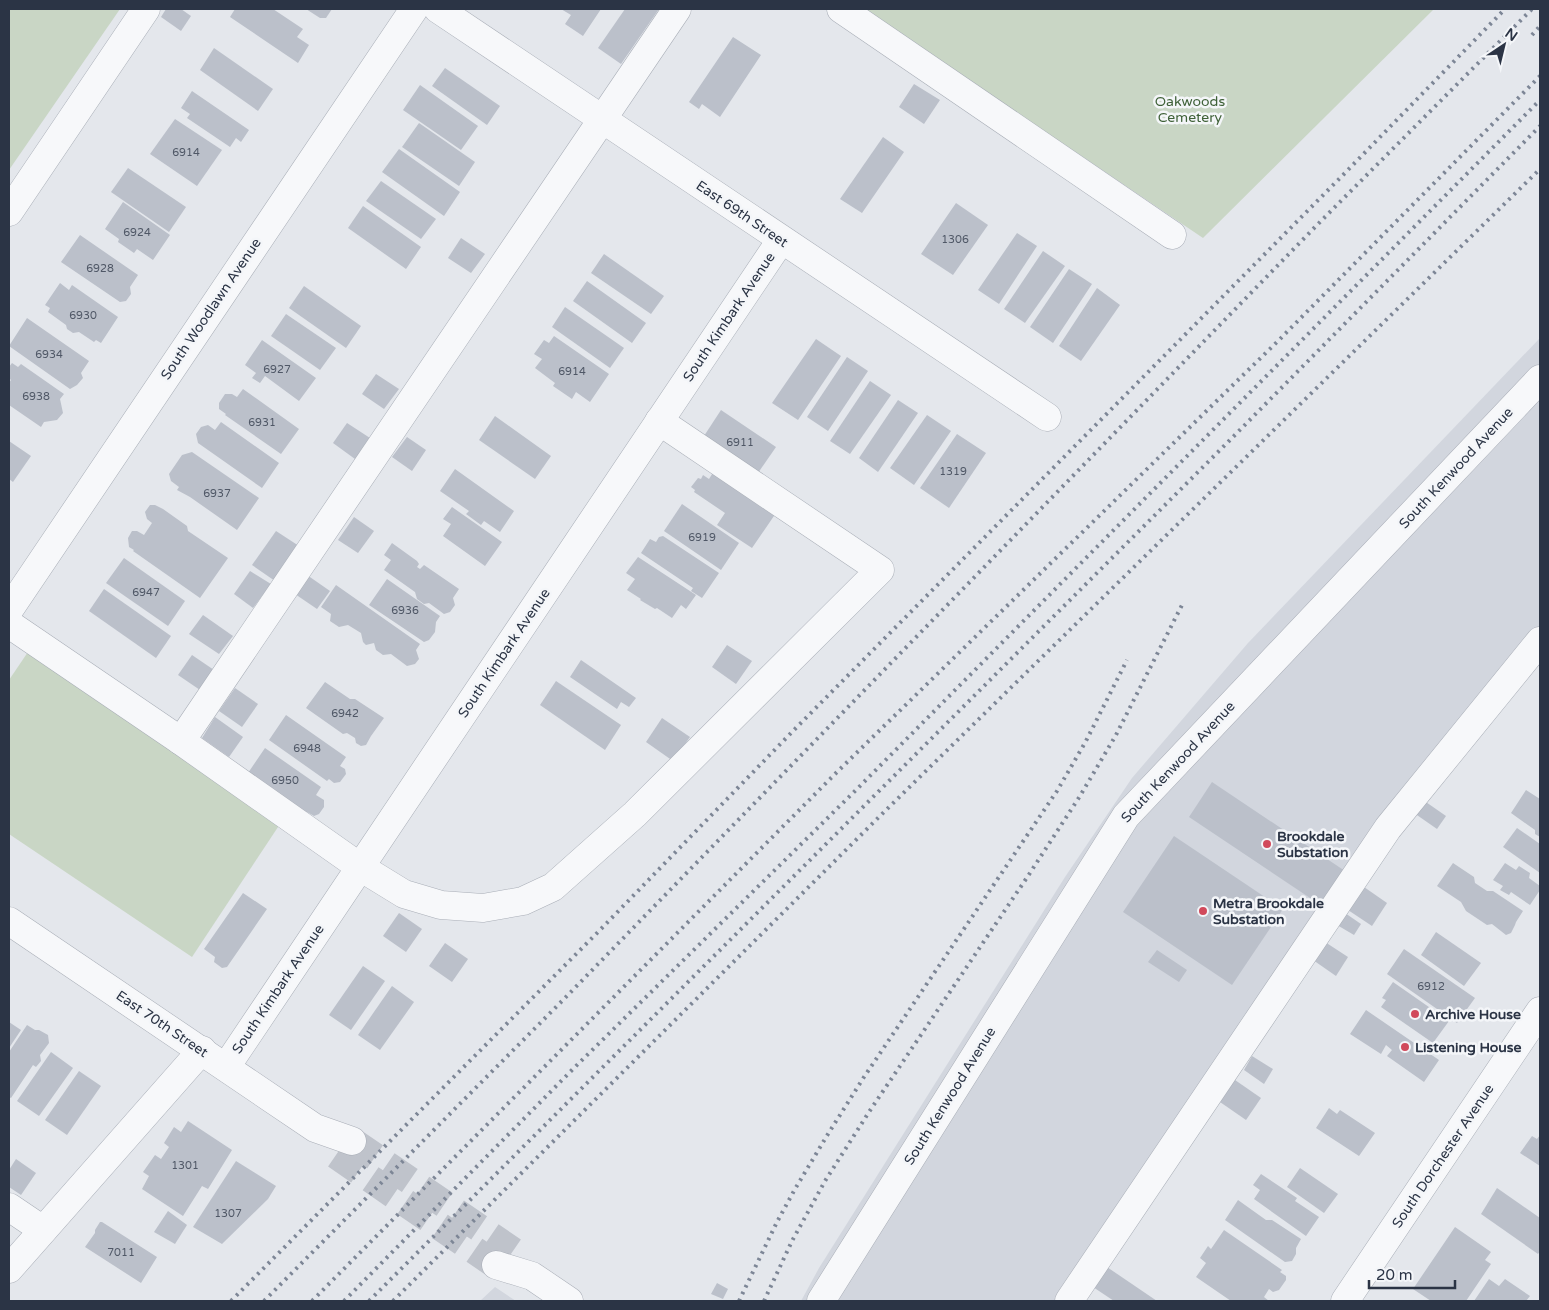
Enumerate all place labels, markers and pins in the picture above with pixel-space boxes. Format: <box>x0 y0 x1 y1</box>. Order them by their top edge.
place label: Brookdale Substation <box>1277 828 1348 861</box>
marker: Brookdale Substation <box>1261 838 1273 850</box>
place label: Metra Brookdale Substation <box>1213 895 1324 928</box>
marker: Metra Brookdale Substation <box>1197 905 1209 917</box>
place label: Archive House <box>1425 1006 1521 1023</box>
marker: Archive House <box>1409 1008 1421 1020</box>
place label: Listening House <box>1415 1039 1522 1056</box>
marker: Listening House <box>1399 1041 1411 1053</box>

